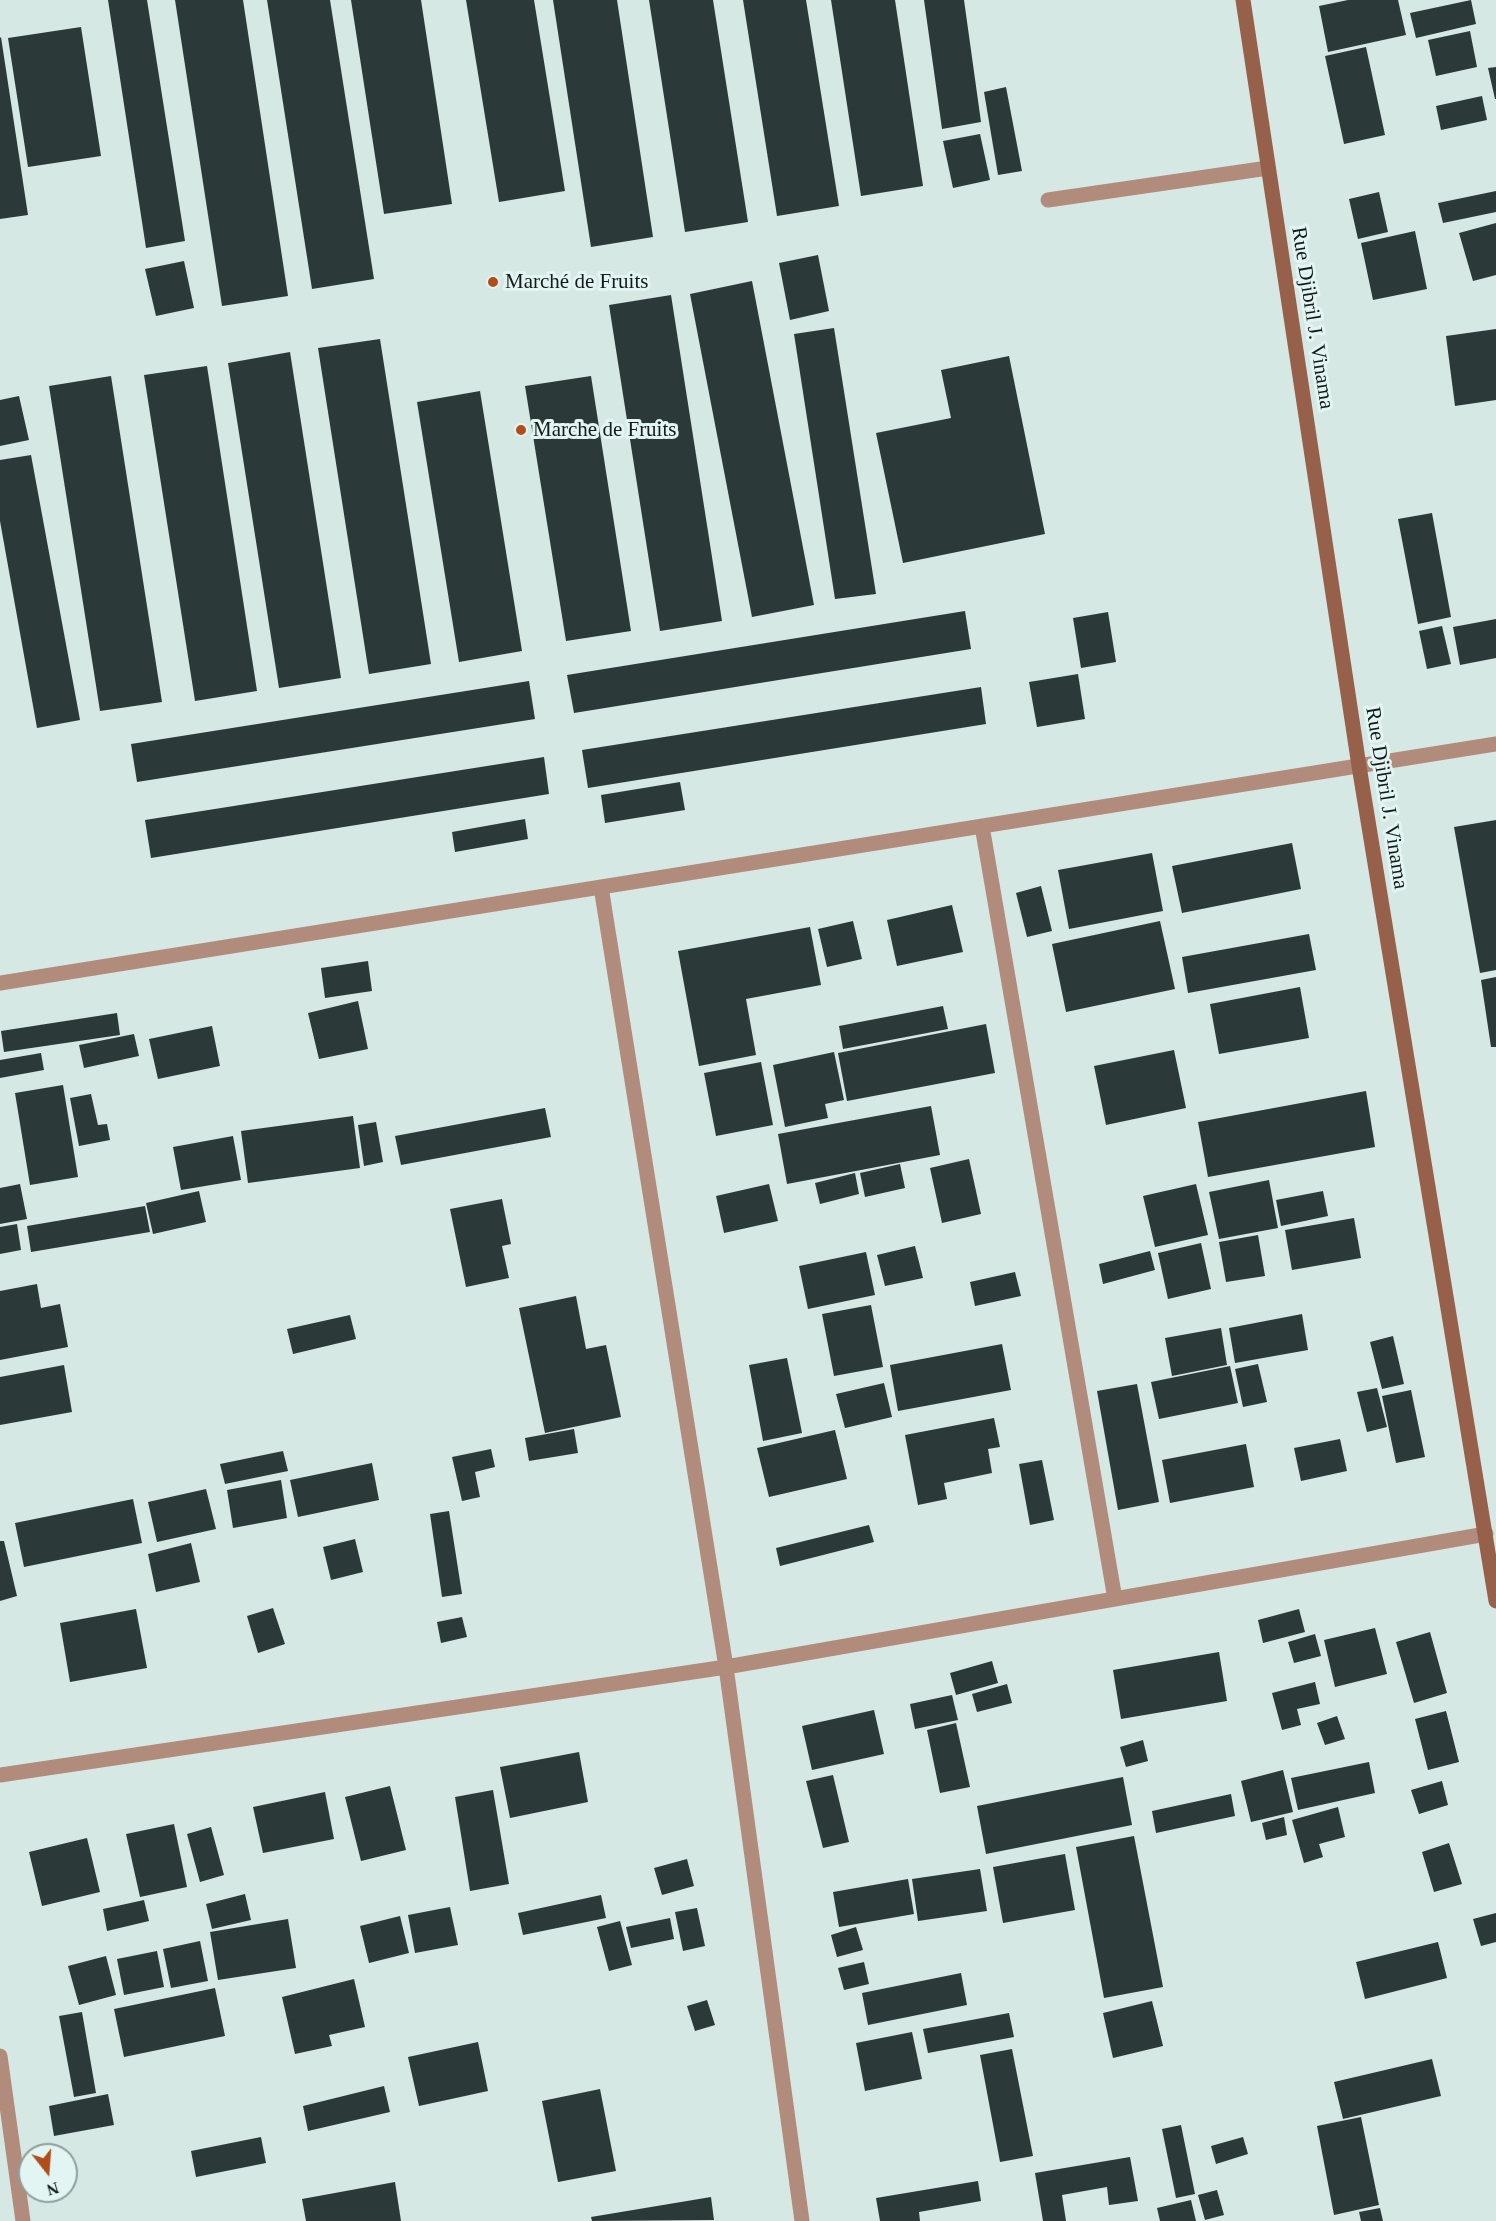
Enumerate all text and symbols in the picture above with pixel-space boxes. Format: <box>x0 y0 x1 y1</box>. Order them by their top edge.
street label: Rue Djibril J. Vinama <box>1285 225 1339 411</box>
place label: Marché de Fruits <box>505 269 648 295</box>
marker: Marché de Fruits <box>486 275 500 289</box>
place label: Marche de Fruits <box>533 417 676 443</box>
marker: Marche de Fruits <box>514 423 528 437</box>
street label: Rue Djibril J. Vinama <box>1359 705 1413 891</box>
north arrow <box>18 2143 78 2203</box>
text: N <box>45 2179 61 2199</box>

